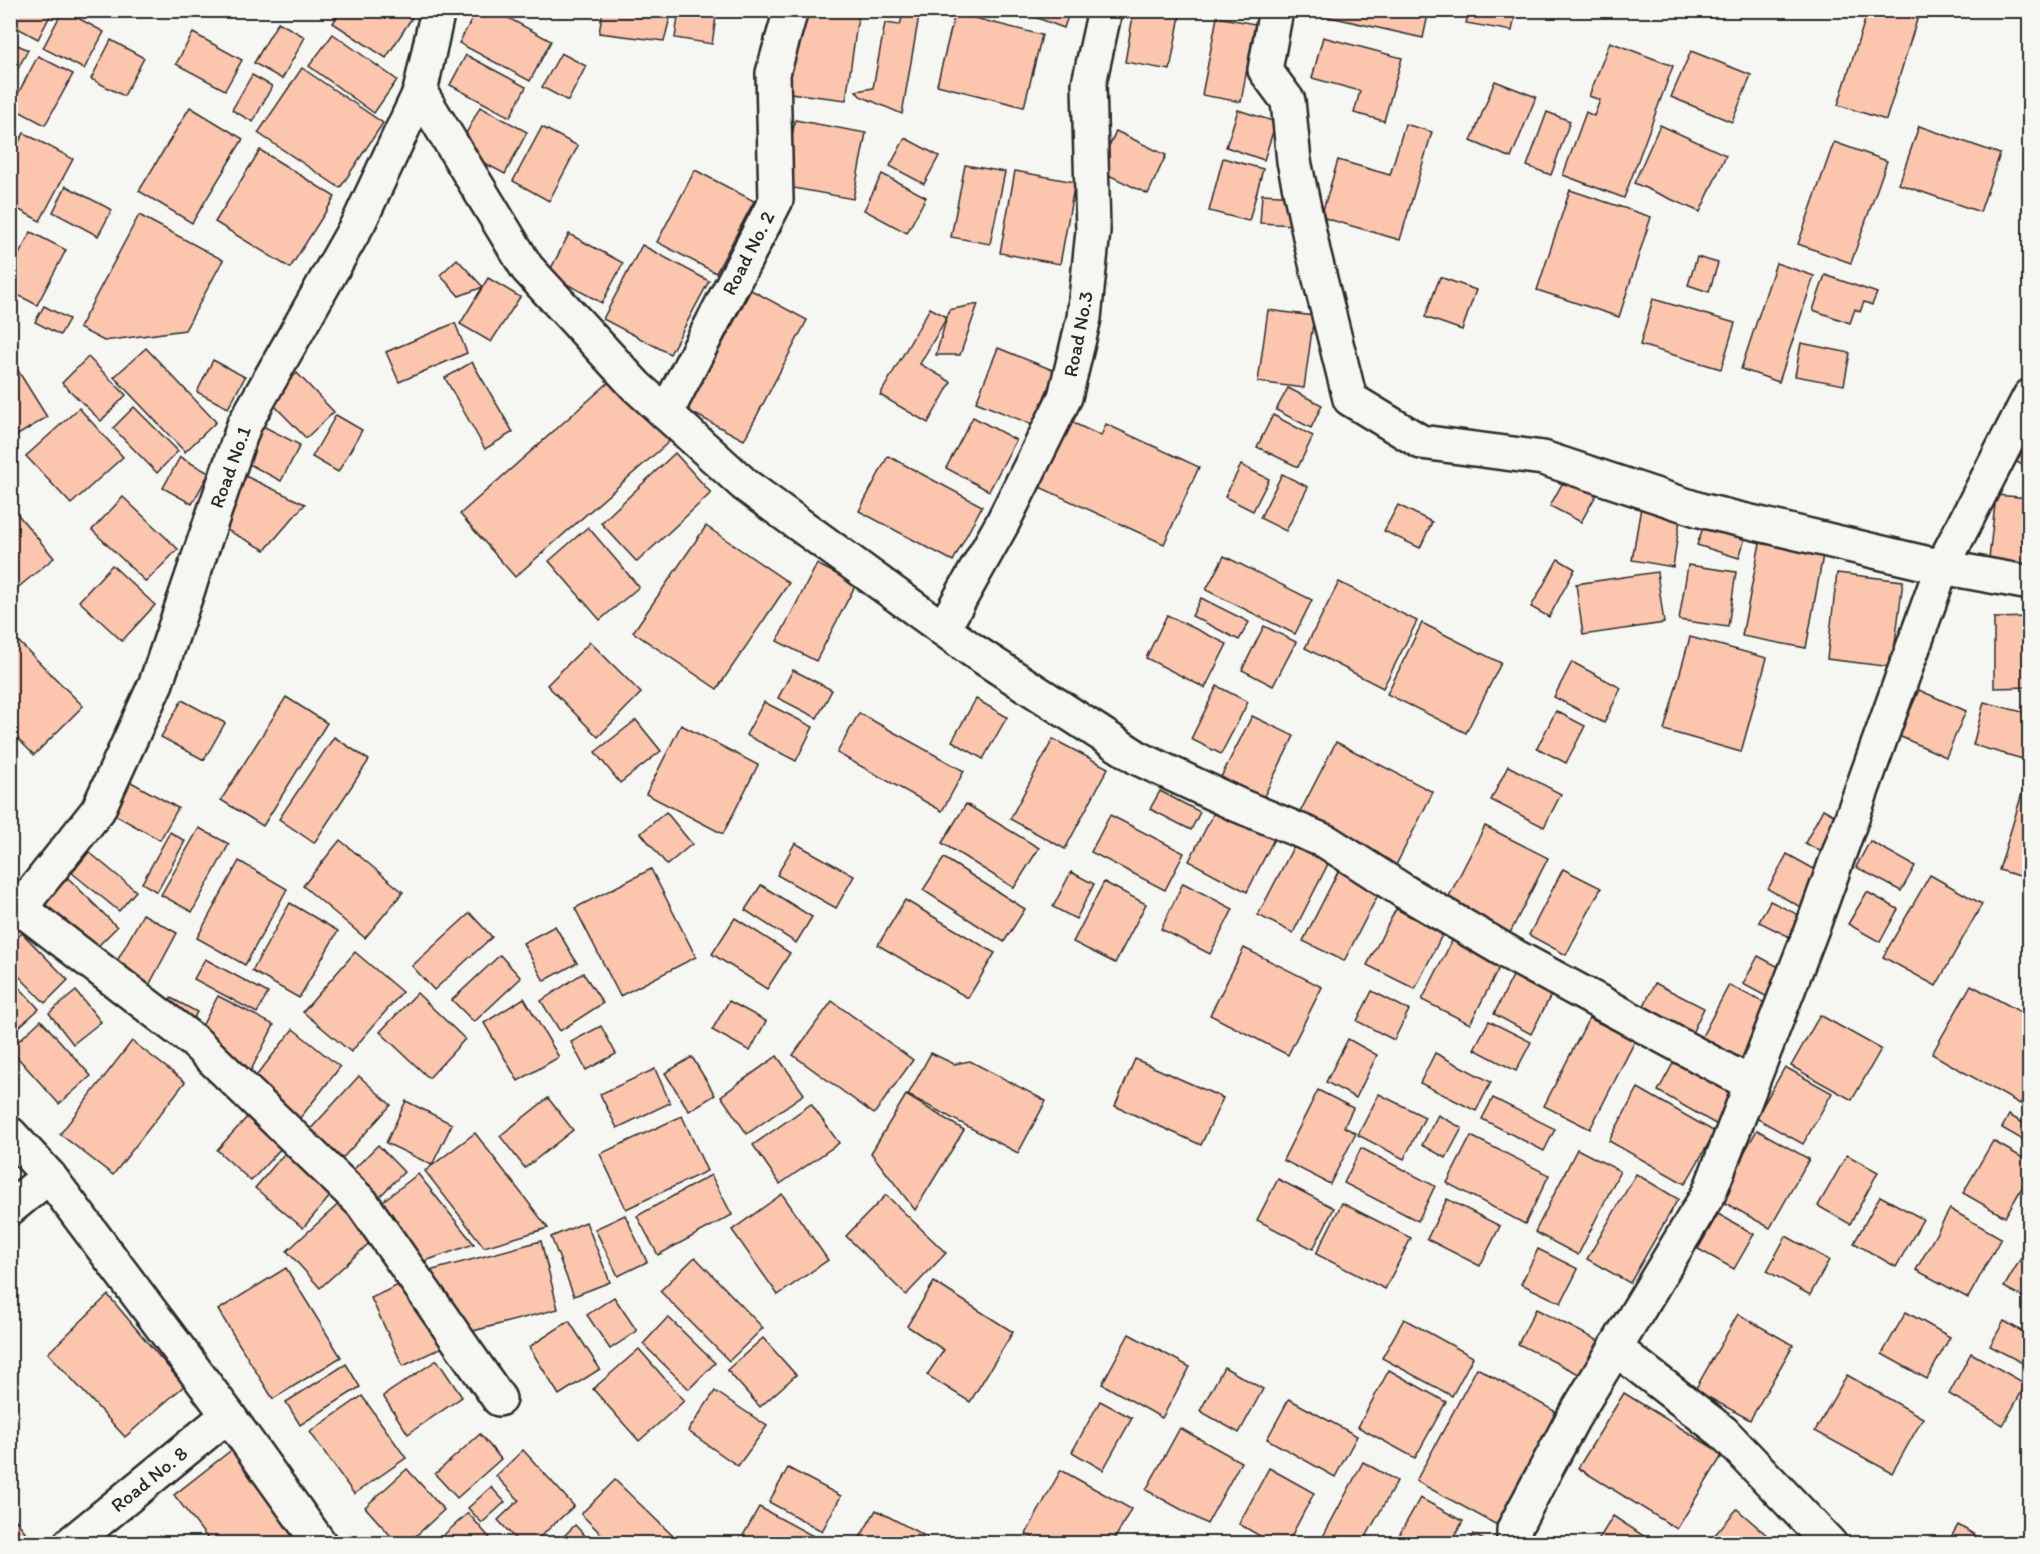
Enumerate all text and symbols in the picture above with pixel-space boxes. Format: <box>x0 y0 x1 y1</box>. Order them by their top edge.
street label: Road No. 2 <box>717 207 780 299</box>
street label: Road No.3 <box>1058 289 1098 379</box>
street label: Road No.1 <box>204 423 256 511</box>
street label: Road No. 8 <box>106 1441 192 1517</box>

